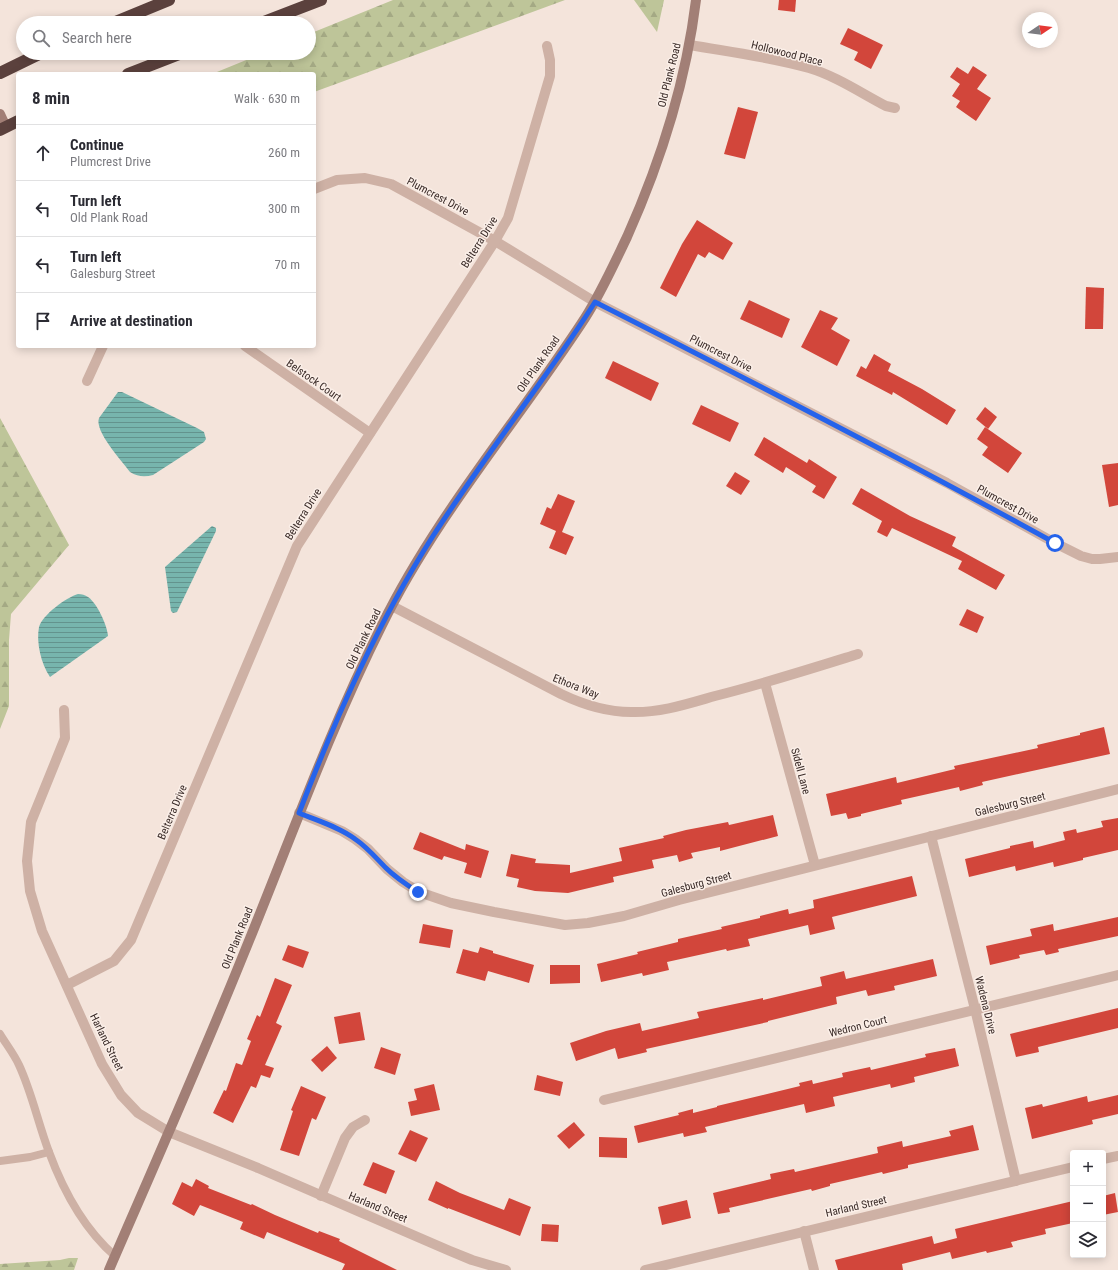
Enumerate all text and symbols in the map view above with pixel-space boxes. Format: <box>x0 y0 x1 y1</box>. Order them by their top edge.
north arrow <box>1022 12 1058 48</box>
search box <box>16 16 316 60</box>
icon: search <box>30 27 52 49</box>
text: Search here <box>62 29 132 47</box>
street label: Hollowood Place <box>750 38 824 69</box>
street label: Old Plank Road <box>655 42 684 109</box>
text: 8 min <box>32 88 70 108</box>
text: Walk · 630 m <box>234 91 300 106</box>
text: Continue <box>70 136 124 154</box>
icon: ahead <box>32 142 54 164</box>
text: 260 m <box>268 145 300 160</box>
text: Plumcrest Drive <box>70 154 151 169</box>
street label: Plumcrest Drive <box>404 175 471 218</box>
text: Turn left <box>70 192 121 210</box>
icon: left <box>32 198 54 220</box>
text: 300 m <box>268 201 300 216</box>
text: Old Plank Road <box>70 210 148 225</box>
street label: Belterra Drive <box>458 214 500 270</box>
text: Turn left <box>70 248 121 266</box>
icon: left <box>32 254 54 276</box>
text: 70 m <box>274 257 300 272</box>
text: Galesburg Street <box>70 266 155 281</box>
icon: arrive <box>32 310 54 332</box>
text: Arrive at destination <box>70 312 193 330</box>
street label: Plumcrest Drive <box>687 332 754 375</box>
street label: Old Plank Road <box>514 334 563 395</box>
street label: Belstock Court <box>284 357 344 404</box>
street label: Plumcrest Drive <box>975 482 1041 527</box>
street label: Belterra Drive <box>282 486 324 542</box>
route start <box>1046 534 1064 552</box>
street label: Old Plank Road <box>343 607 384 672</box>
street label: Ethora Way <box>551 671 601 702</box>
street label: Sidell Lane <box>788 747 813 796</box>
street label: Belterra Drive <box>155 783 190 842</box>
street label: Galesburg Street <box>974 789 1047 820</box>
street label: Galesburg Street <box>660 869 733 900</box>
route end <box>409 883 427 901</box>
street label: Old Plank Road <box>219 905 256 971</box>
street label: Wadena Drive <box>972 975 999 1035</box>
street label: Harland Street <box>87 1011 126 1073</box>
street label: Wedron Court <box>828 1013 889 1040</box>
map controls <box>1070 1150 1106 1258</box>
button: + <box>1070 1150 1106 1186</box>
button: − <box>1070 1186 1106 1222</box>
street label: Harland Street <box>347 1189 409 1226</box>
street label: Harland Street <box>824 1193 888 1220</box>
button: layers <box>1070 1222 1106 1258</box>

